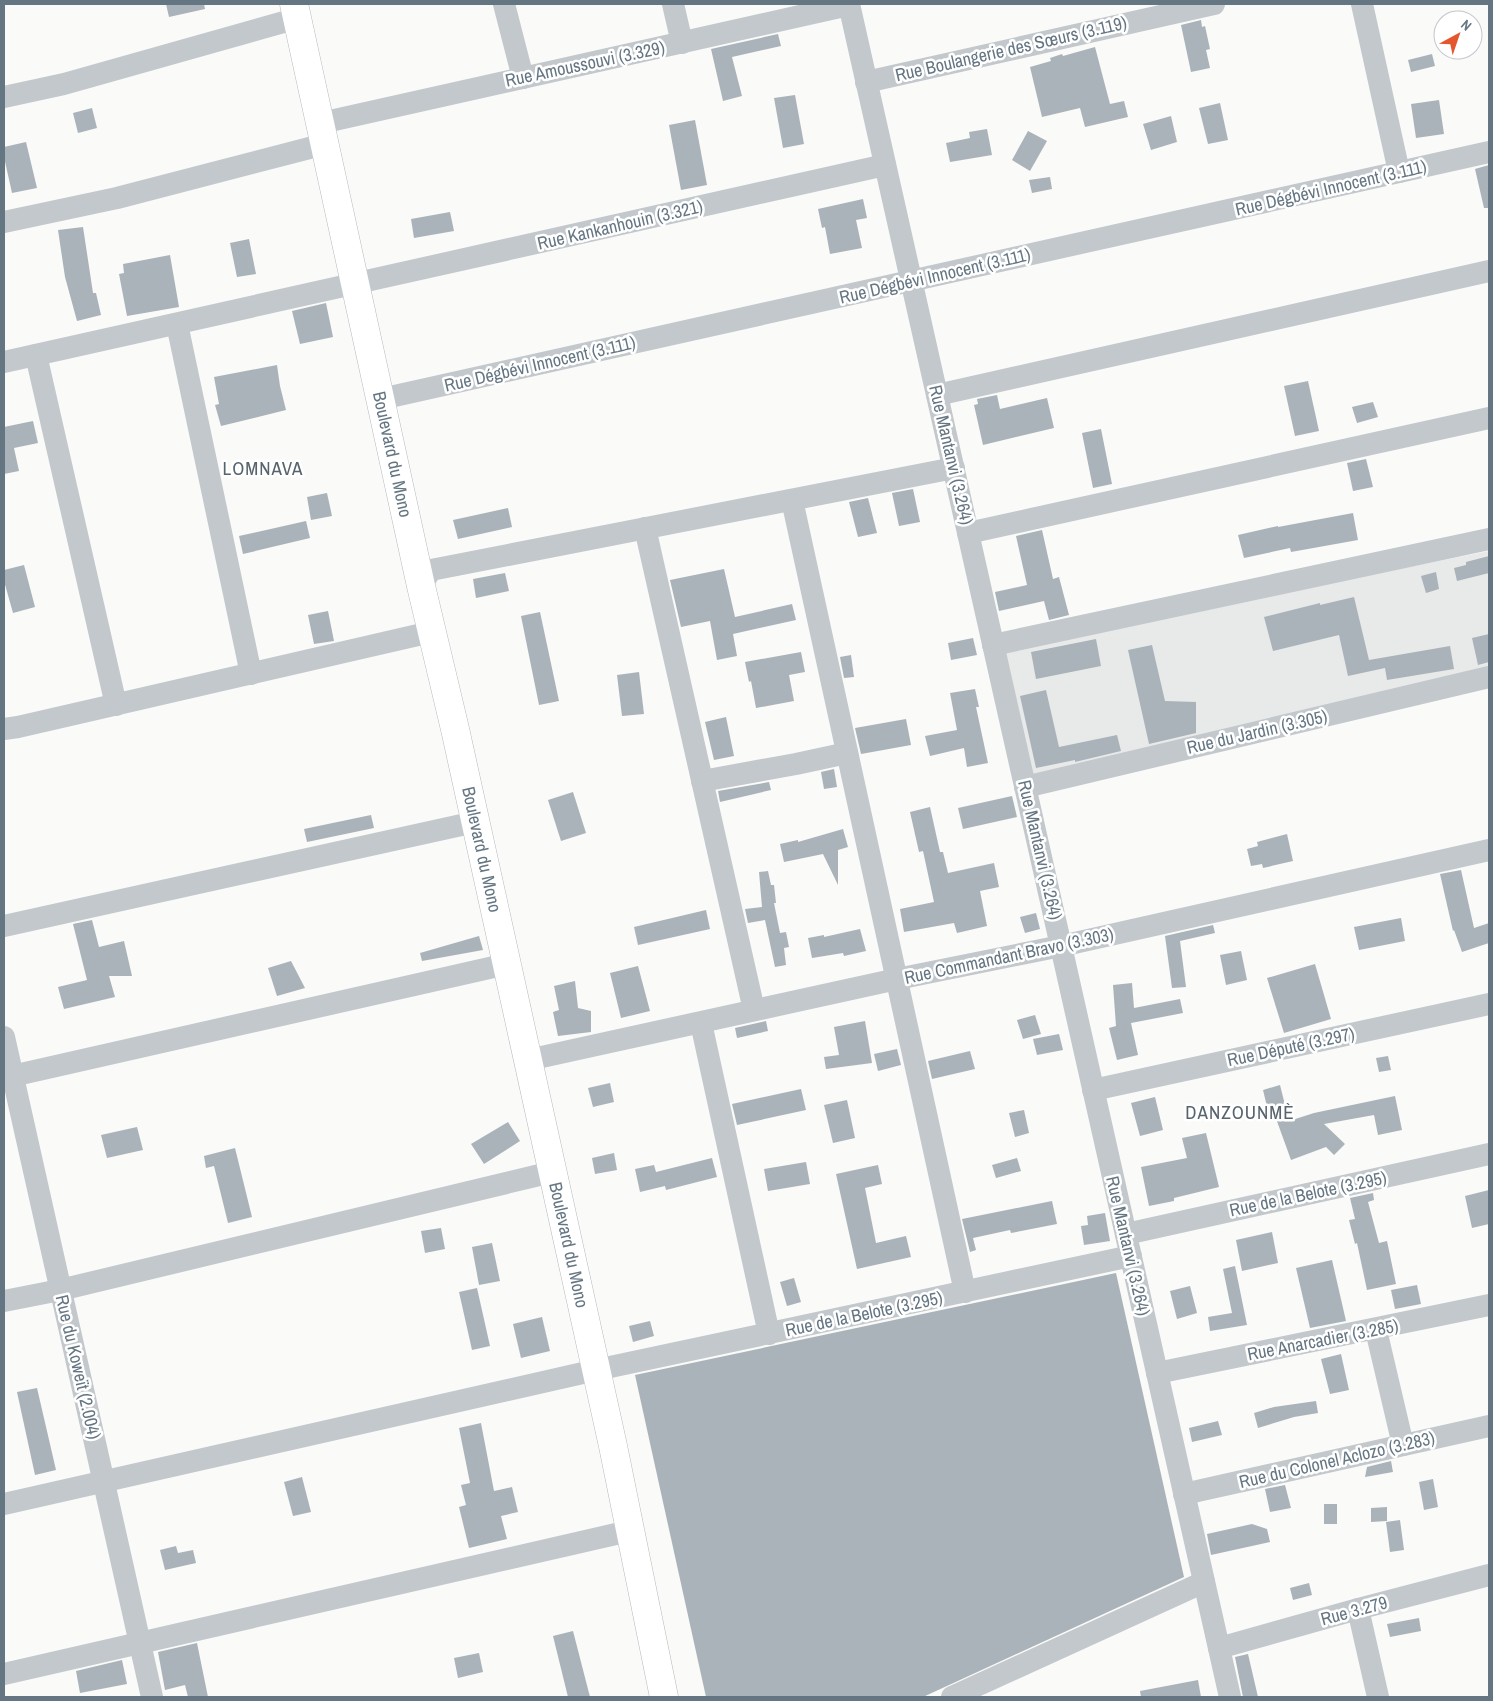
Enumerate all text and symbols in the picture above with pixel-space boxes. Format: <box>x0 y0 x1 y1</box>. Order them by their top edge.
street label: Rue Boulangerie des Sœurs (3.119) <box>893 10 1129 87</box>
north arrow <box>1433 10 1483 60</box>
text: N <box>1457 15 1475 35</box>
street label: Rue Amoussouvi (3.329) <box>503 34 667 93</box>
street label: Rue Dégbévi Innocent (3.111) <box>1233 153 1429 222</box>
street label: Rue Kankanhouin (3.321) <box>535 193 705 256</box>
street label: Rue Dégbévi Innocent (3.111) <box>837 241 1033 310</box>
street label: Rue Dégbévi Innocent (3.111) <box>442 329 638 398</box>
street label: Rue Mantanvi (3.264) <box>923 383 980 527</box>
street label: Boulevard du Mono <box>367 389 419 520</box>
district label: LOMNAVA <box>223 455 303 481</box>
street label: Rue du Jardin (3.305) <box>1184 703 1330 760</box>
street label: Rue Mantanvi (3.264) <box>1012 778 1069 922</box>
street label: Boulevard du Mono <box>456 784 508 915</box>
street label: Rue Commandant Bravo (3.303) <box>902 921 1116 990</box>
street label: Rue Député (3.297) <box>1225 1021 1357 1072</box>
district label: DANZOUNMÈ <box>1185 1099 1295 1125</box>
street label: Rue de la Belote (3.295) <box>1227 1165 1389 1222</box>
street label: Rue Mantanvi (3.264) <box>1100 1174 1157 1318</box>
street label: Boulevard du Mono <box>543 1180 595 1310</box>
street label: Rue de la Belote (3.295) <box>783 1285 945 1342</box>
street label: Rue du Koweït (2.004) <box>50 1292 107 1442</box>
street label: Rue Anarcadier (3.285) <box>1245 1313 1401 1366</box>
street label: Rue du Colonel Aclozo (3.283) <box>1237 1425 1437 1494</box>
street label: Rue 3.279 <box>1318 1590 1390 1631</box>

